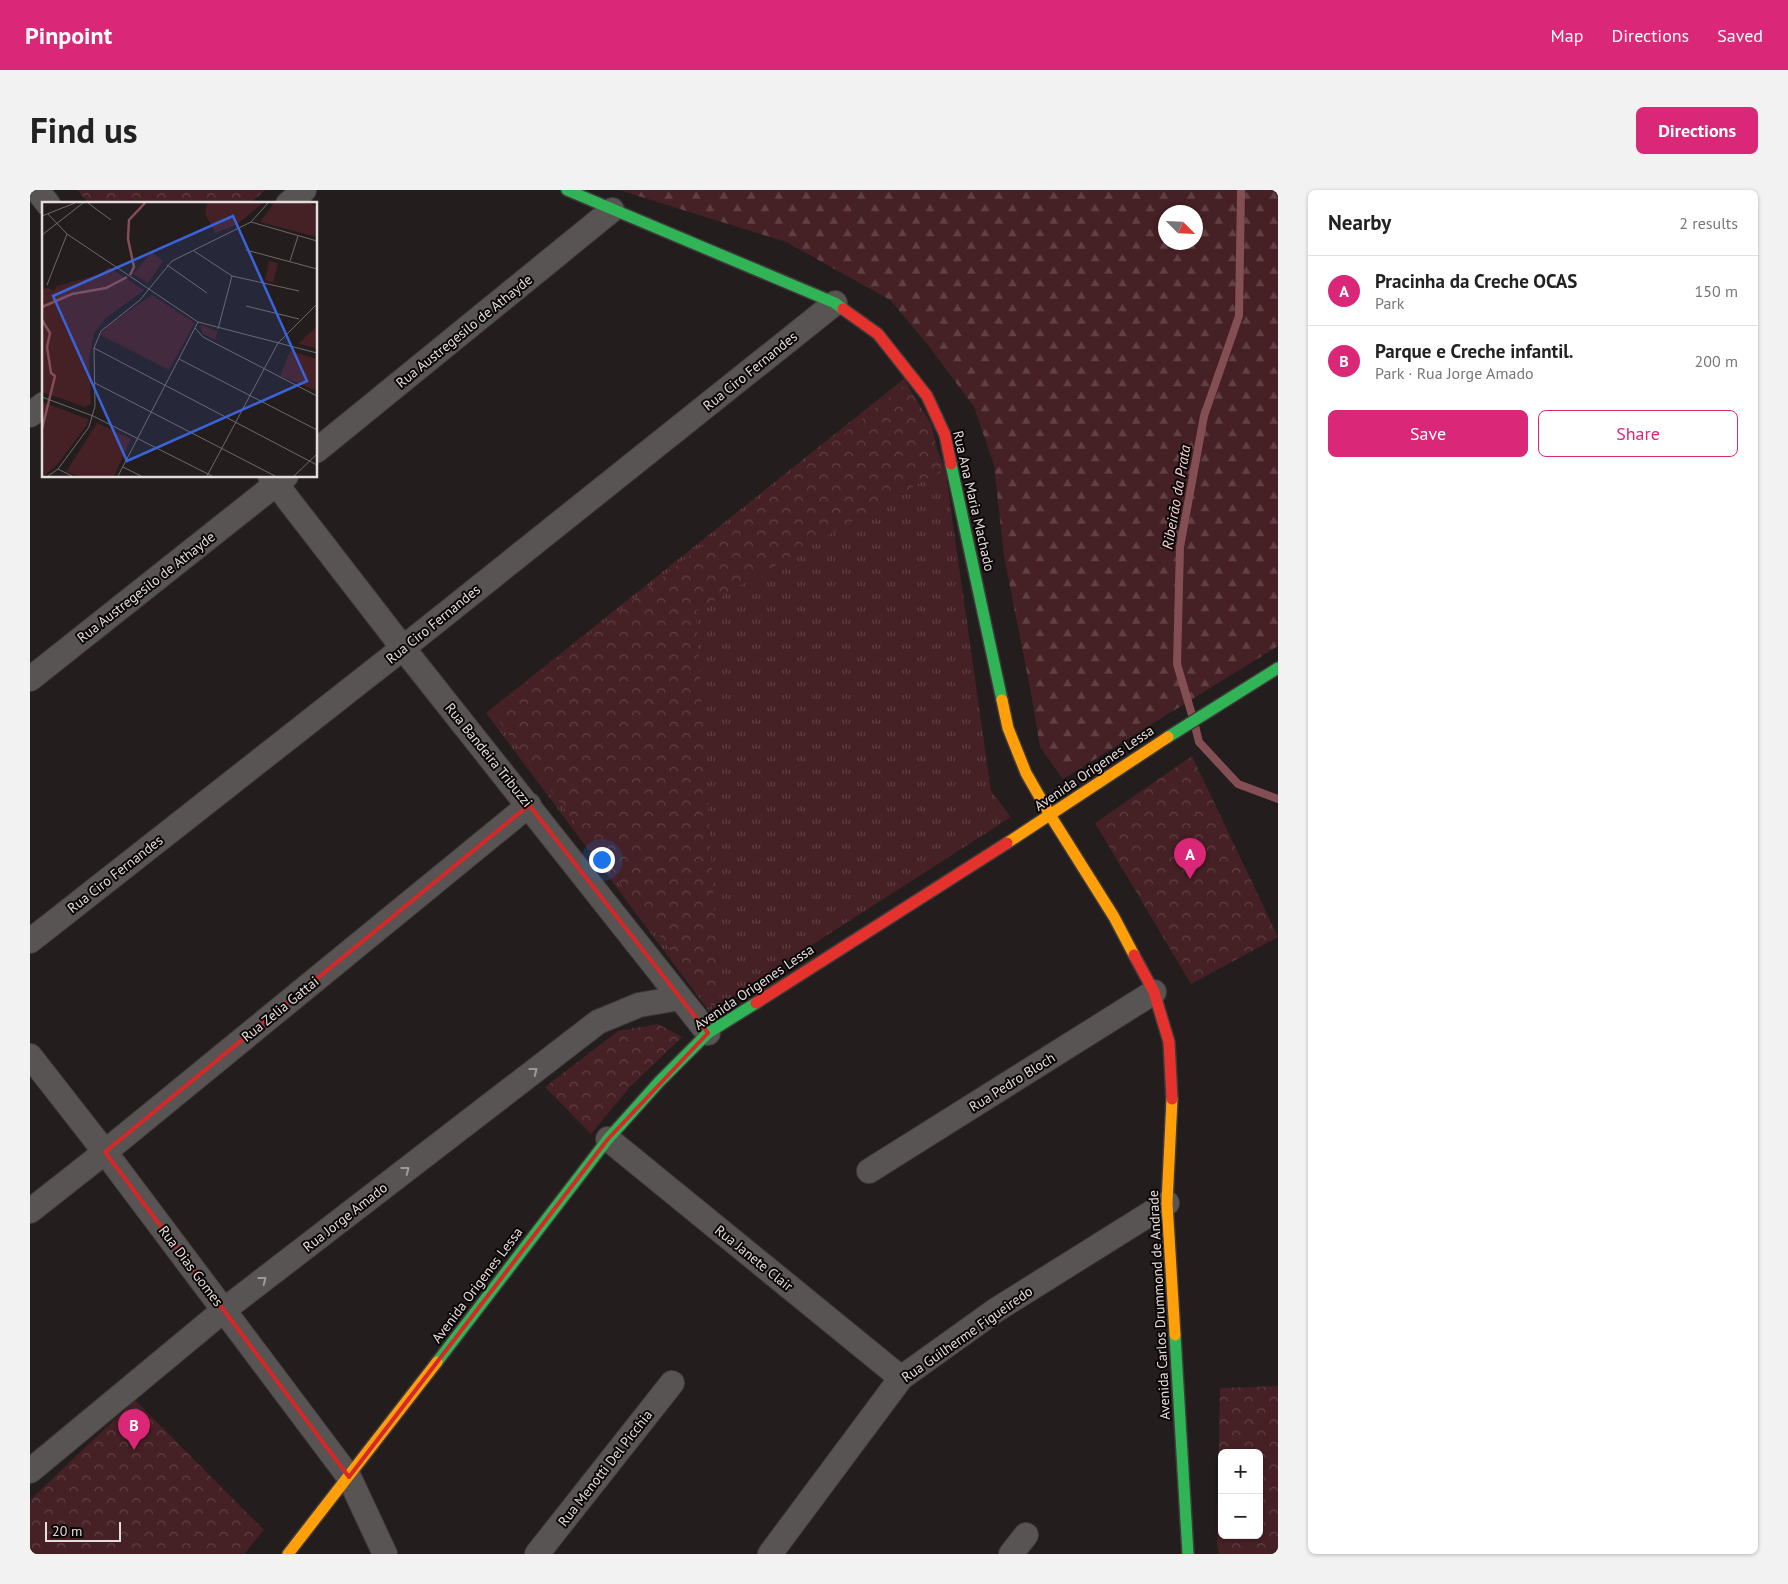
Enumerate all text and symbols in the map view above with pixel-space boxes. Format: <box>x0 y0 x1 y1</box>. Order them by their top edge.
text: Pinpoint <box>25 20 112 51</box>
text: Map <box>1551 24 1583 47</box>
text: Directions <box>1611 24 1689 47</box>
text: Saved <box>1717 24 1763 47</box>
text: Find us <box>30 107 138 153</box>
button: Directions <box>1636 107 1758 154</box>
inset map <box>42 202 318 478</box>
north arrow <box>1158 205 1203 250</box>
text: Nearby <box>1328 209 1391 236</box>
text: 2 results <box>1679 213 1738 233</box>
text: Pracinha da Creche OCAS <box>1375 269 1577 293</box>
street label: Rua Austregesilo de Athayde <box>392 270 536 392</box>
text: A <box>1339 281 1349 301</box>
text: 150 m <box>1695 281 1738 301</box>
text: Park <box>1375 293 1404 313</box>
street label: Rua Ciro Fernandes <box>699 327 801 415</box>
text: Parque e Creche infantil. <box>1375 339 1574 363</box>
text: B <box>1339 351 1349 371</box>
text: 200 m <box>1695 351 1738 371</box>
text: Park · Rua Jorge Amado <box>1375 363 1534 383</box>
button: Save <box>1328 410 1528 457</box>
button: Share <box>1538 410 1738 457</box>
street label: Rua Ana Maria Machado <box>949 429 999 573</box>
water label: Ribeirão da Prata <box>1157 443 1195 551</box>
street label: Rua Austregesilo de Athayde <box>73 528 219 646</box>
street label: Rua Ciro Fernandes <box>382 580 484 668</box>
street label: Rua Bandeira Tribuzzi <box>441 699 537 811</box>
street label: Avenida Origenes Lessa <box>1031 721 1157 815</box>
street label: Rua Ciro Fernandes <box>64 831 166 917</box>
pin: A <box>1174 838 1206 879</box>
your location <box>589 847 615 873</box>
street label: Avenida Origenes Lessa <box>691 940 817 1034</box>
street label: Rua Zelia Gattai <box>238 972 322 1046</box>
street label: Rua Pedro Bloch <box>966 1048 1058 1116</box>
one-way arrow <box>528 1068 538 1077</box>
one-way arrow <box>400 1167 409 1176</box>
street label: Rua Jorge Amado <box>299 1178 391 1256</box>
street label: Avenida Carlos Drummond de Andrade <box>1144 1190 1174 1420</box>
street label: Rua Janete Clair <box>711 1221 797 1295</box>
street label: Rua Dias Gomes <box>155 1222 227 1310</box>
street label: Avenida Origenes Lessa <box>428 1223 526 1346</box>
one-way arrow <box>257 1277 267 1286</box>
street label: Rua Guilherme Figueiredo <box>898 1282 1036 1386</box>
street label: Rua Menotti Del Picchia <box>554 1406 656 1530</box>
pin: B <box>118 1409 150 1450</box>
map controls <box>1218 1449 1263 1539</box>
button: + <box>1218 1449 1263 1494</box>
button: − <box>1218 1494 1263 1539</box>
scale bar <box>45 1519 121 1542</box>
text: 20 m <box>52 1522 82 1540</box>

